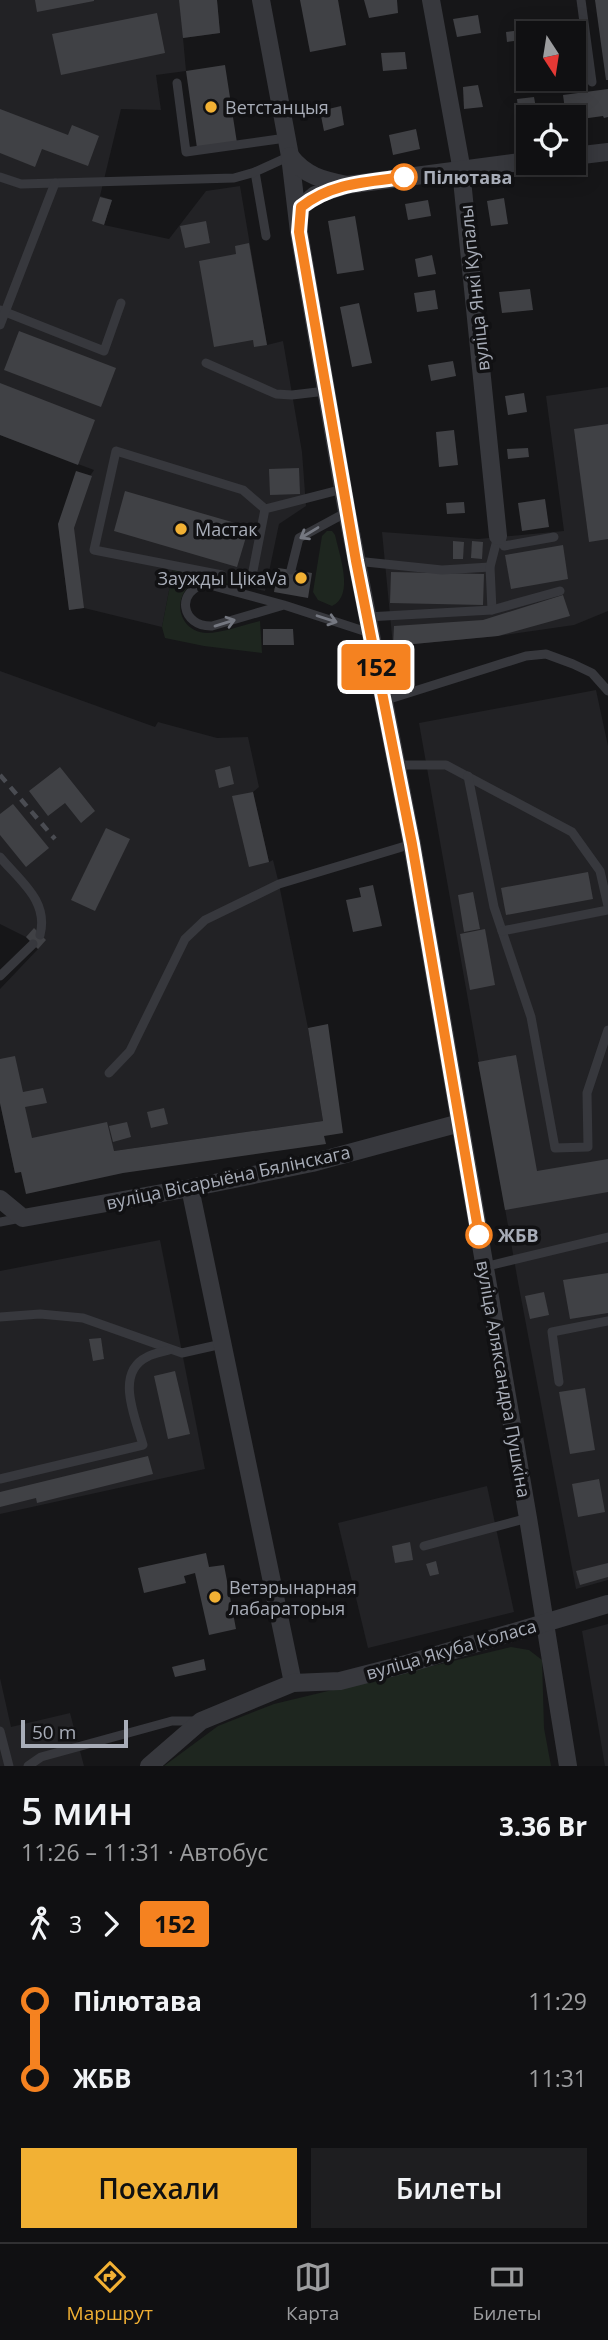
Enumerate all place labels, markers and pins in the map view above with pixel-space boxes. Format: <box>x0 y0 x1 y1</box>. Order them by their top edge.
place label: Ветстанцыя <box>225 95 329 119</box>
marker: Ветстанцыя <box>203 99 219 115</box>
marker: Пілютава <box>391 164 417 190</box>
place label: Пілютава <box>423 165 512 189</box>
place label: Мастак <box>195 517 258 541</box>
marker: Мастак <box>173 521 189 537</box>
place label: Заужды ЦікаVа <box>158 566 287 590</box>
marker: Заужды ЦікаVа <box>293 570 309 586</box>
marker: ЖБВ <box>466 1222 492 1248</box>
place label: ЖБВ <box>498 1223 539 1247</box>
place label: Ветэрынарная лабараторыя <box>229 1575 357 1620</box>
marker: Ветэрынарная лабараторыя <box>207 1589 223 1605</box>

